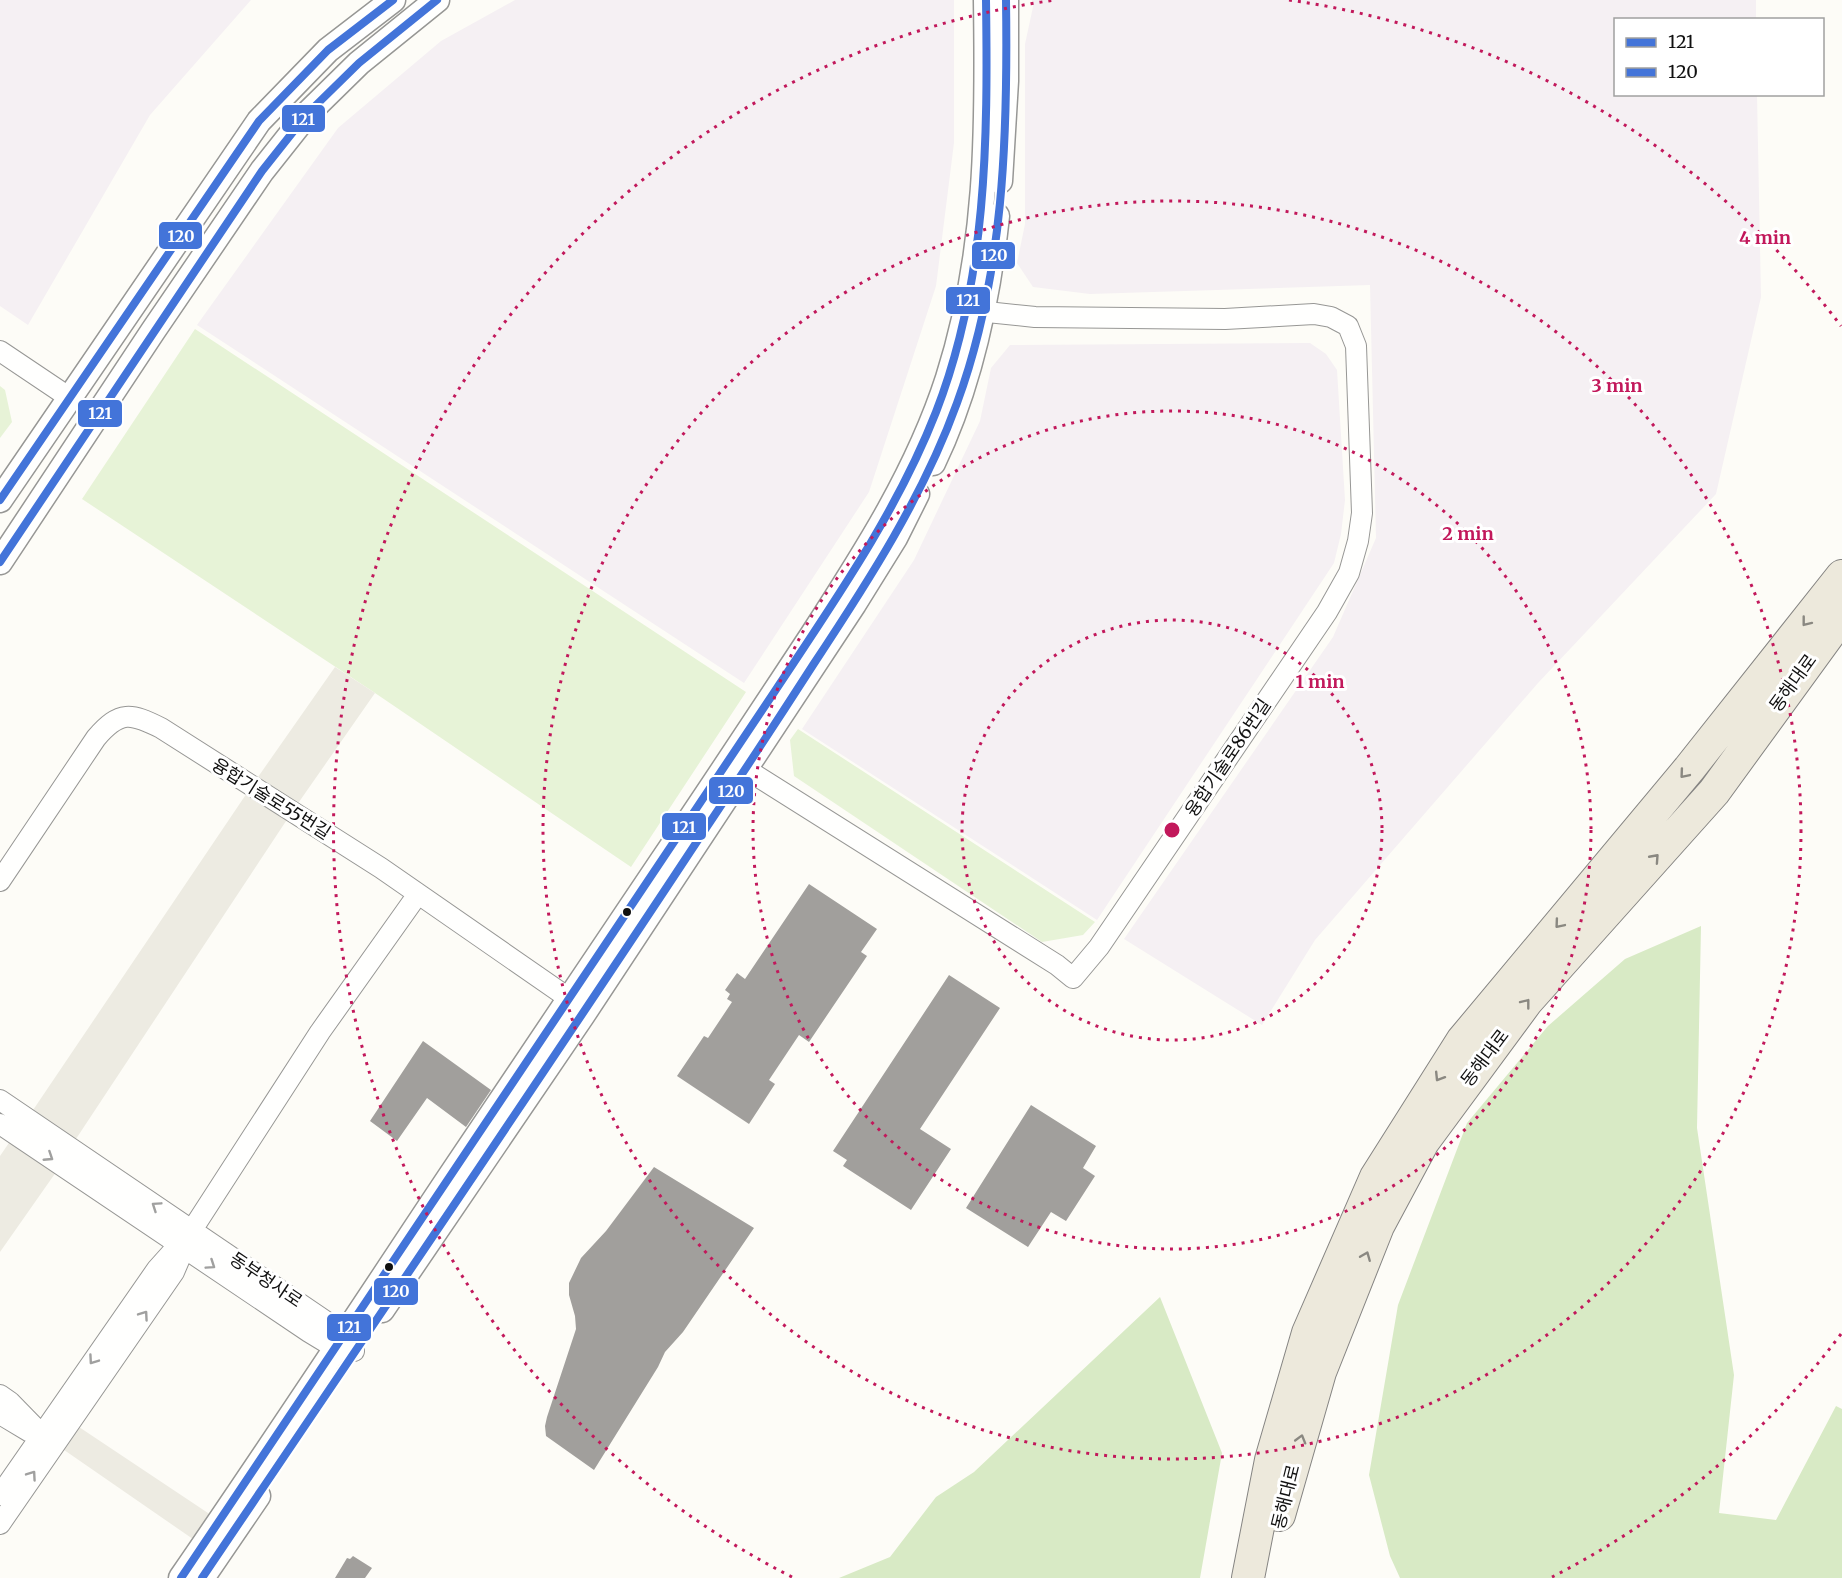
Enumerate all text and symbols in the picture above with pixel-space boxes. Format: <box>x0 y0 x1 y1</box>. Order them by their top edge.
legend <box>1614 18 1824 96</box>
text: 121 <box>1668 30 1694 53</box>
text: 120 <box>1668 60 1698 83</box>
line badge: 121 <box>281 104 326 133</box>
text: 121 <box>291 109 315 129</box>
line badge: 120 <box>158 221 203 250</box>
text: 120 <box>167 226 195 246</box>
text: 4 min <box>1739 226 1791 249</box>
line badge: 120 <box>971 241 1016 270</box>
text: 120 <box>980 245 1008 265</box>
line badge: 121 <box>945 286 991 315</box>
text: 121 <box>956 290 980 310</box>
text: 3 min <box>1592 374 1642 397</box>
line badge: 121 <box>77 399 123 428</box>
text: 121 <box>88 403 112 423</box>
text: 2 min <box>1442 522 1494 545</box>
one-way arrow <box>1802 615 1813 626</box>
street label: 동해대로 <box>1764 649 1821 716</box>
text: 1 min <box>1295 670 1345 693</box>
street label: 융합기술로86번길 <box>1180 694 1276 821</box>
street label: 융합기술로55번길 <box>208 753 335 844</box>
one-way arrow <box>1681 767 1692 778</box>
line badge: 120 <box>708 776 754 805</box>
text: 120 <box>717 781 745 801</box>
line badge: 121 <box>661 812 707 841</box>
text: 121 <box>672 817 696 837</box>
centre of rings <box>1162 820 1182 840</box>
one-way arrow <box>1648 854 1659 865</box>
unlabelled marker <box>621 906 633 918</box>
one-way arrow <box>1556 917 1567 928</box>
one-way arrow <box>1518 999 1529 1010</box>
street label: 동해대로 <box>1455 1024 1514 1091</box>
one-way arrow <box>1435 1070 1446 1081</box>
one-way arrow <box>42 1150 53 1161</box>
one-way arrow <box>152 1202 163 1213</box>
street label: 동부청사로 <box>226 1247 307 1312</box>
one-way arrow <box>1359 1251 1371 1262</box>
one-way arrow <box>204 1258 215 1269</box>
unlabelled marker <box>383 1261 395 1273</box>
line badge: 120 <box>373 1277 419 1306</box>
text: 120 <box>382 1281 410 1301</box>
one-way arrow <box>137 1311 148 1322</box>
line badge: 121 <box>326 1313 372 1342</box>
text: 121 <box>337 1317 361 1337</box>
one-way arrow <box>89 1354 100 1365</box>
one-way arrow <box>1294 1434 1306 1445</box>
street label: 동해대로 <box>1266 1462 1305 1532</box>
one-way arrow <box>25 1470 36 1481</box>

